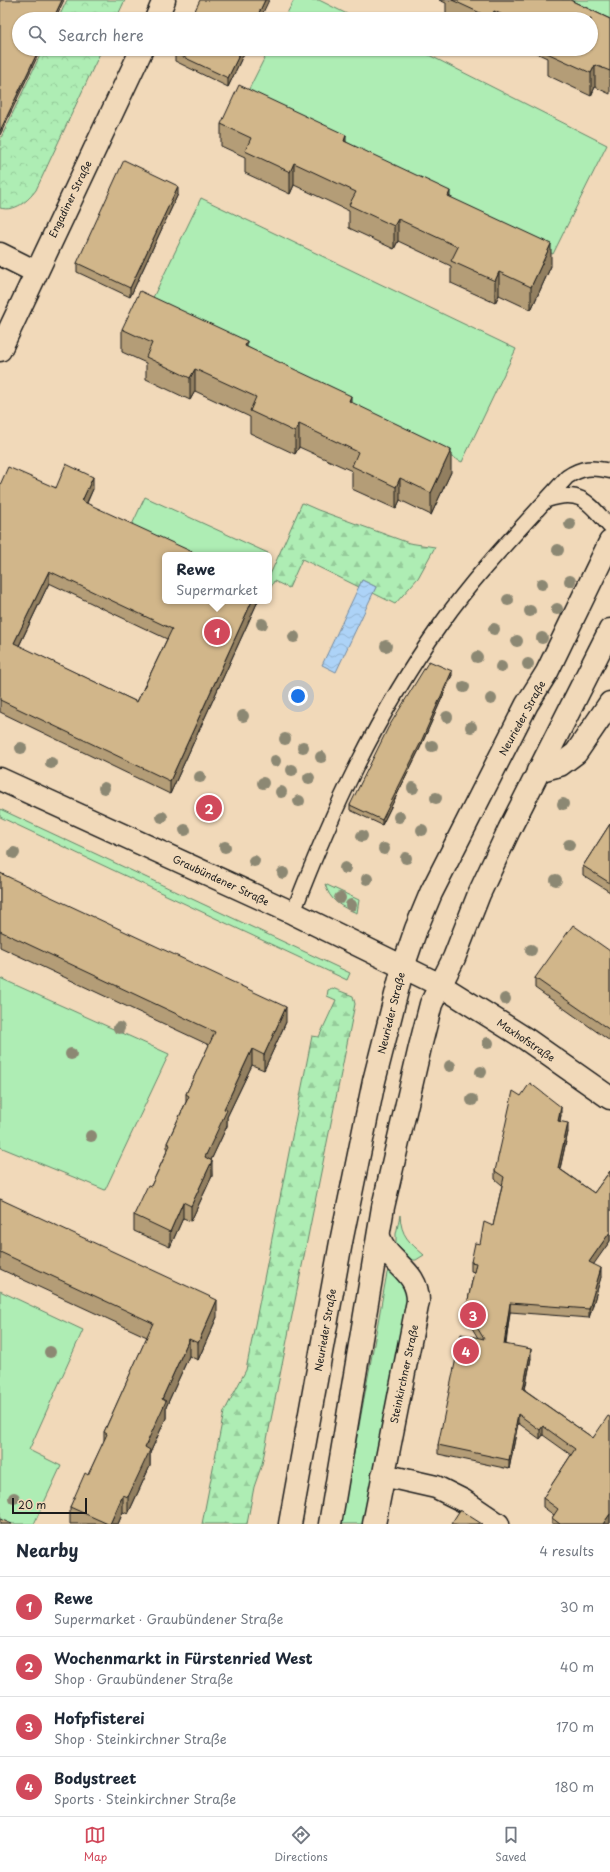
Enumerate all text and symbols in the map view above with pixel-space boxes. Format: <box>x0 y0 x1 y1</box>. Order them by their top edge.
search box <box>12 12 598 56</box>
icon: search <box>26 23 48 45</box>
text: Search here <box>58 23 144 46</box>
street label: Engadiner Straße <box>44 158 95 240</box>
popup <box>162 552 272 604</box>
text: Rewe <box>176 557 215 580</box>
text: Supermarket <box>176 580 258 599</box>
pin: 1 <box>204 617 230 647</box>
street label: Neurieder Straße <box>495 678 548 758</box>
your location <box>288 686 308 706</box>
pin: 2 <box>196 793 222 823</box>
street label: Graubündener Straße <box>171 851 272 909</box>
street label: Neurieder Straße <box>373 971 408 1055</box>
street label: Maxhofstraße <box>494 1015 558 1065</box>
street label: Neurieder Straße <box>310 1287 339 1372</box>
pin: 3 <box>460 1300 486 1330</box>
street label: Steinkirchner Straße <box>386 1323 421 1425</box>
pin: 4 <box>453 1336 479 1366</box>
scale bar <box>12 1496 87 1515</box>
text: 20 m <box>18 1496 46 1513</box>
text: Nearby <box>16 1537 78 1563</box>
text: 4 results <box>540 1541 594 1560</box>
text: Rewe <box>54 1586 93 1609</box>
text: 1 <box>26 1597 32 1616</box>
text: 30 m <box>560 1597 594 1616</box>
text: Supermarket · Graubündener Straße <box>54 1609 283 1628</box>
text: Wochenmarkt in Fürstenried West <box>54 1646 313 1669</box>
text: 2 <box>24 1657 34 1676</box>
text: 40 m <box>560 1657 594 1676</box>
text: Shop · Graubündener Straße <box>54 1669 233 1688</box>
text: Hofpfisterei <box>54 1706 145 1729</box>
text: 3 <box>25 1717 33 1736</box>
text: 170 m <box>556 1717 594 1736</box>
text: Shop · Steinkirchner Straße <box>54 1729 227 1748</box>
text: Bodystreet <box>54 1766 136 1789</box>
text: 4 <box>25 1777 33 1796</box>
text: 180 m <box>555 1777 594 1796</box>
text: Sports · Steinkirchner Straße <box>54 1789 236 1808</box>
tab: Map <box>84 1824 107 1865</box>
tab: Directions <box>274 1824 328 1865</box>
tab: Saved <box>495 1824 526 1865</box>

